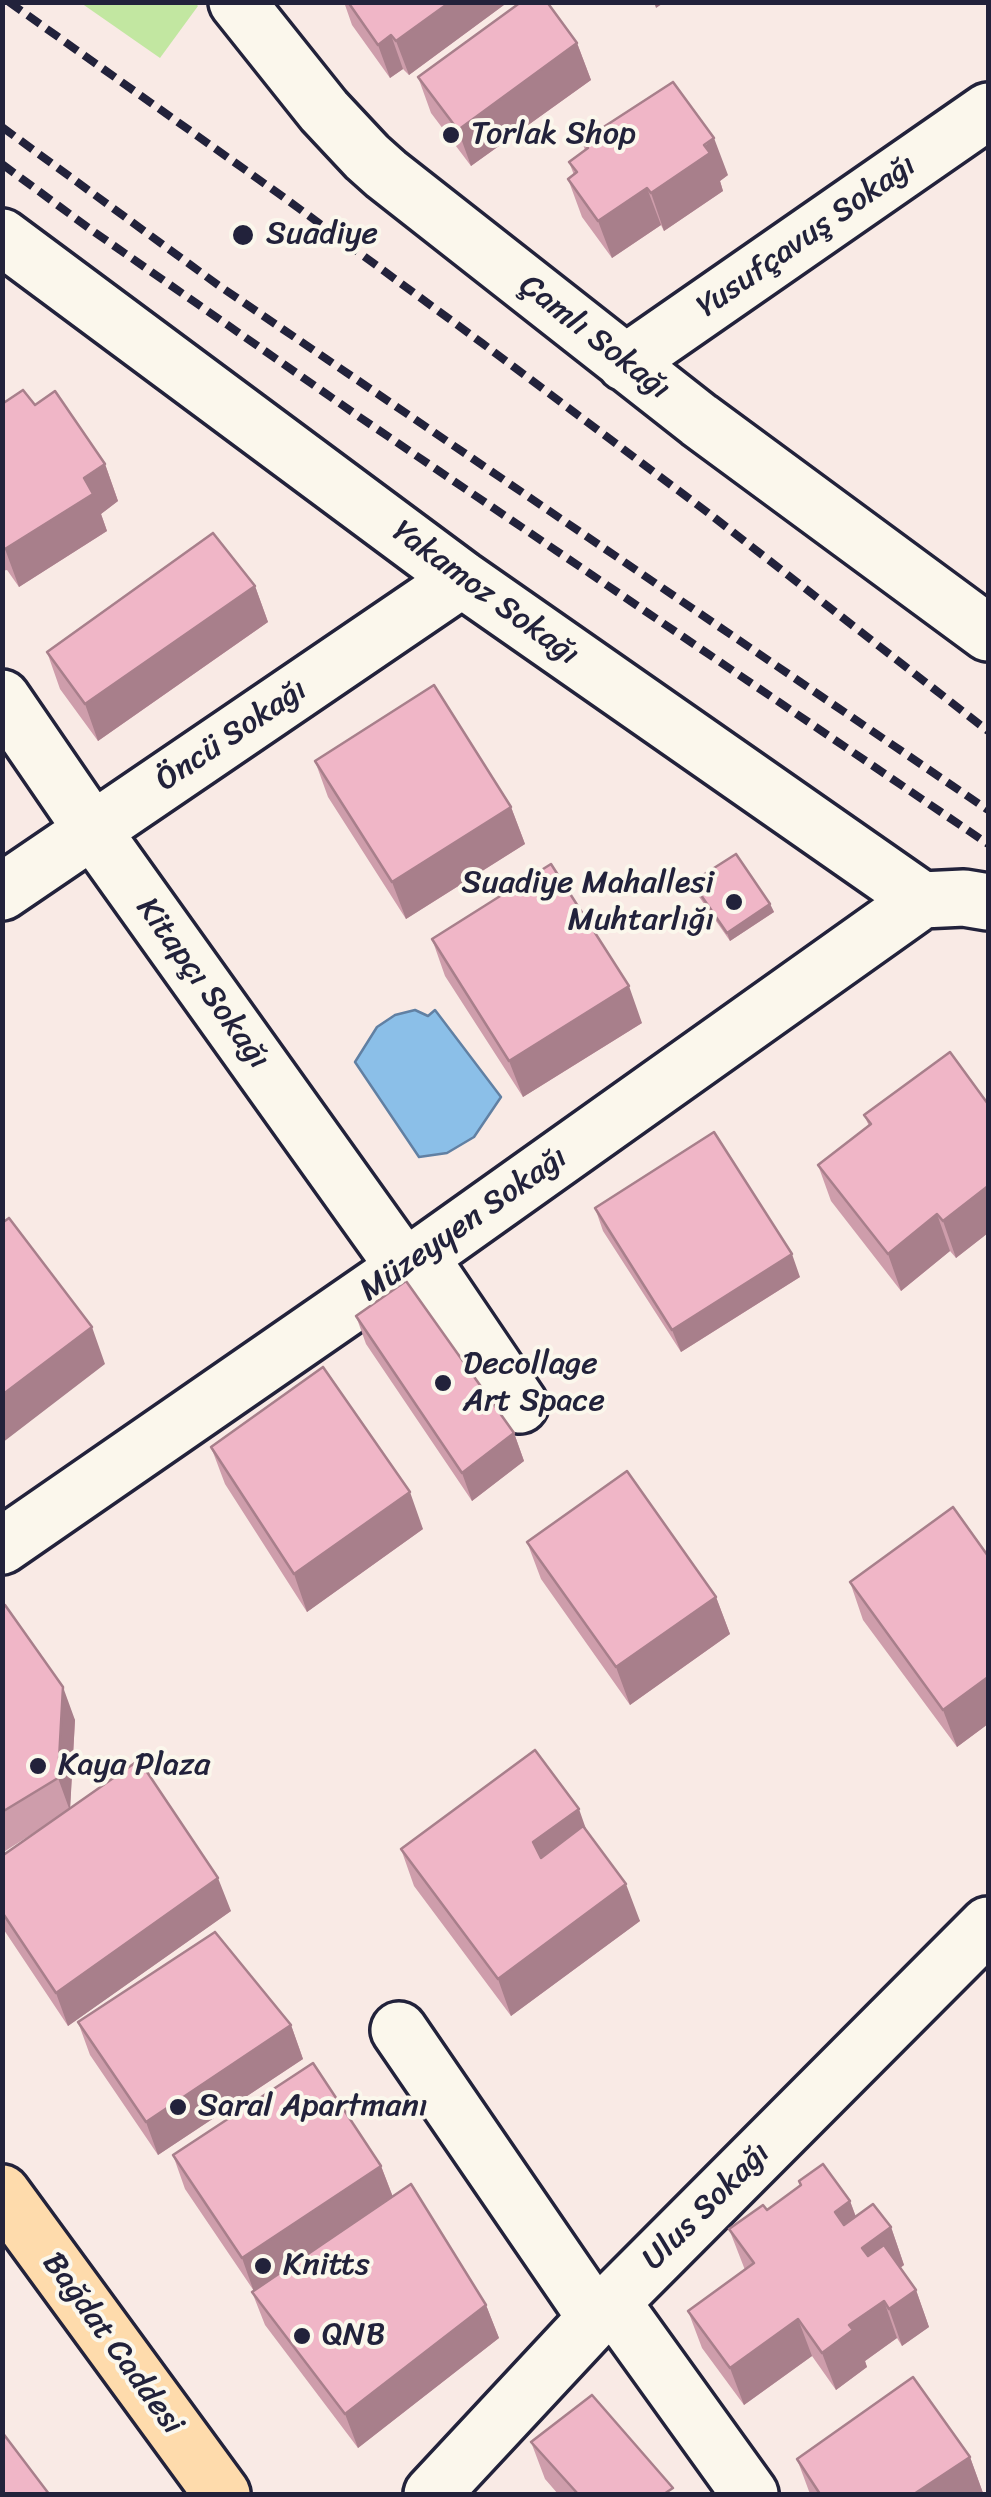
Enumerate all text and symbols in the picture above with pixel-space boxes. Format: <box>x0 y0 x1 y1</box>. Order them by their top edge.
place label: Torlak Shop <box>471 116 636 154</box>
marker: Torlak Shop <box>440 124 462 146</box>
street label: Yusufçavuş Sokağı <box>690 147 924 327</box>
place label: Suadiye <box>266 216 378 254</box>
marker: Suadiye <box>230 222 256 248</box>
street label: Çamlı Sokağı <box>511 267 677 409</box>
street label: Yakamoz Sokağı <box>384 513 586 675</box>
street label: Öncü Sokağı <box>149 671 315 801</box>
place label: Suadiye Mahallesi Muhtarlığı <box>461 865 714 940</box>
street label: Kitapçı Sokağı <box>127 891 277 1077</box>
marker: Suadiye Mahallesi Muhtarlığı <box>723 891 745 913</box>
street label: Müzeyyen Sokağı <box>353 1139 575 1311</box>
place label: Decollage Art Space <box>463 1346 605 1421</box>
marker: Decollage Art Space <box>432 1372 454 1394</box>
place label: Kaya Plaza <box>58 1747 210 1785</box>
marker: Kaya Plaza <box>27 1755 49 1777</box>
place label: Saral Apartmanı <box>198 2088 427 2126</box>
marker: Saral Apartmanı <box>167 2096 189 2118</box>
street label: Ulus Sokağı <box>635 2135 779 2279</box>
street label: Bağdat Caddesi <box>33 2245 191 2443</box>
place label: Knitts <box>283 2247 370 2285</box>
marker: Knitts <box>252 2255 274 2277</box>
place label: QNB <box>322 2317 386 2355</box>
marker: QNB <box>291 2325 313 2347</box>

